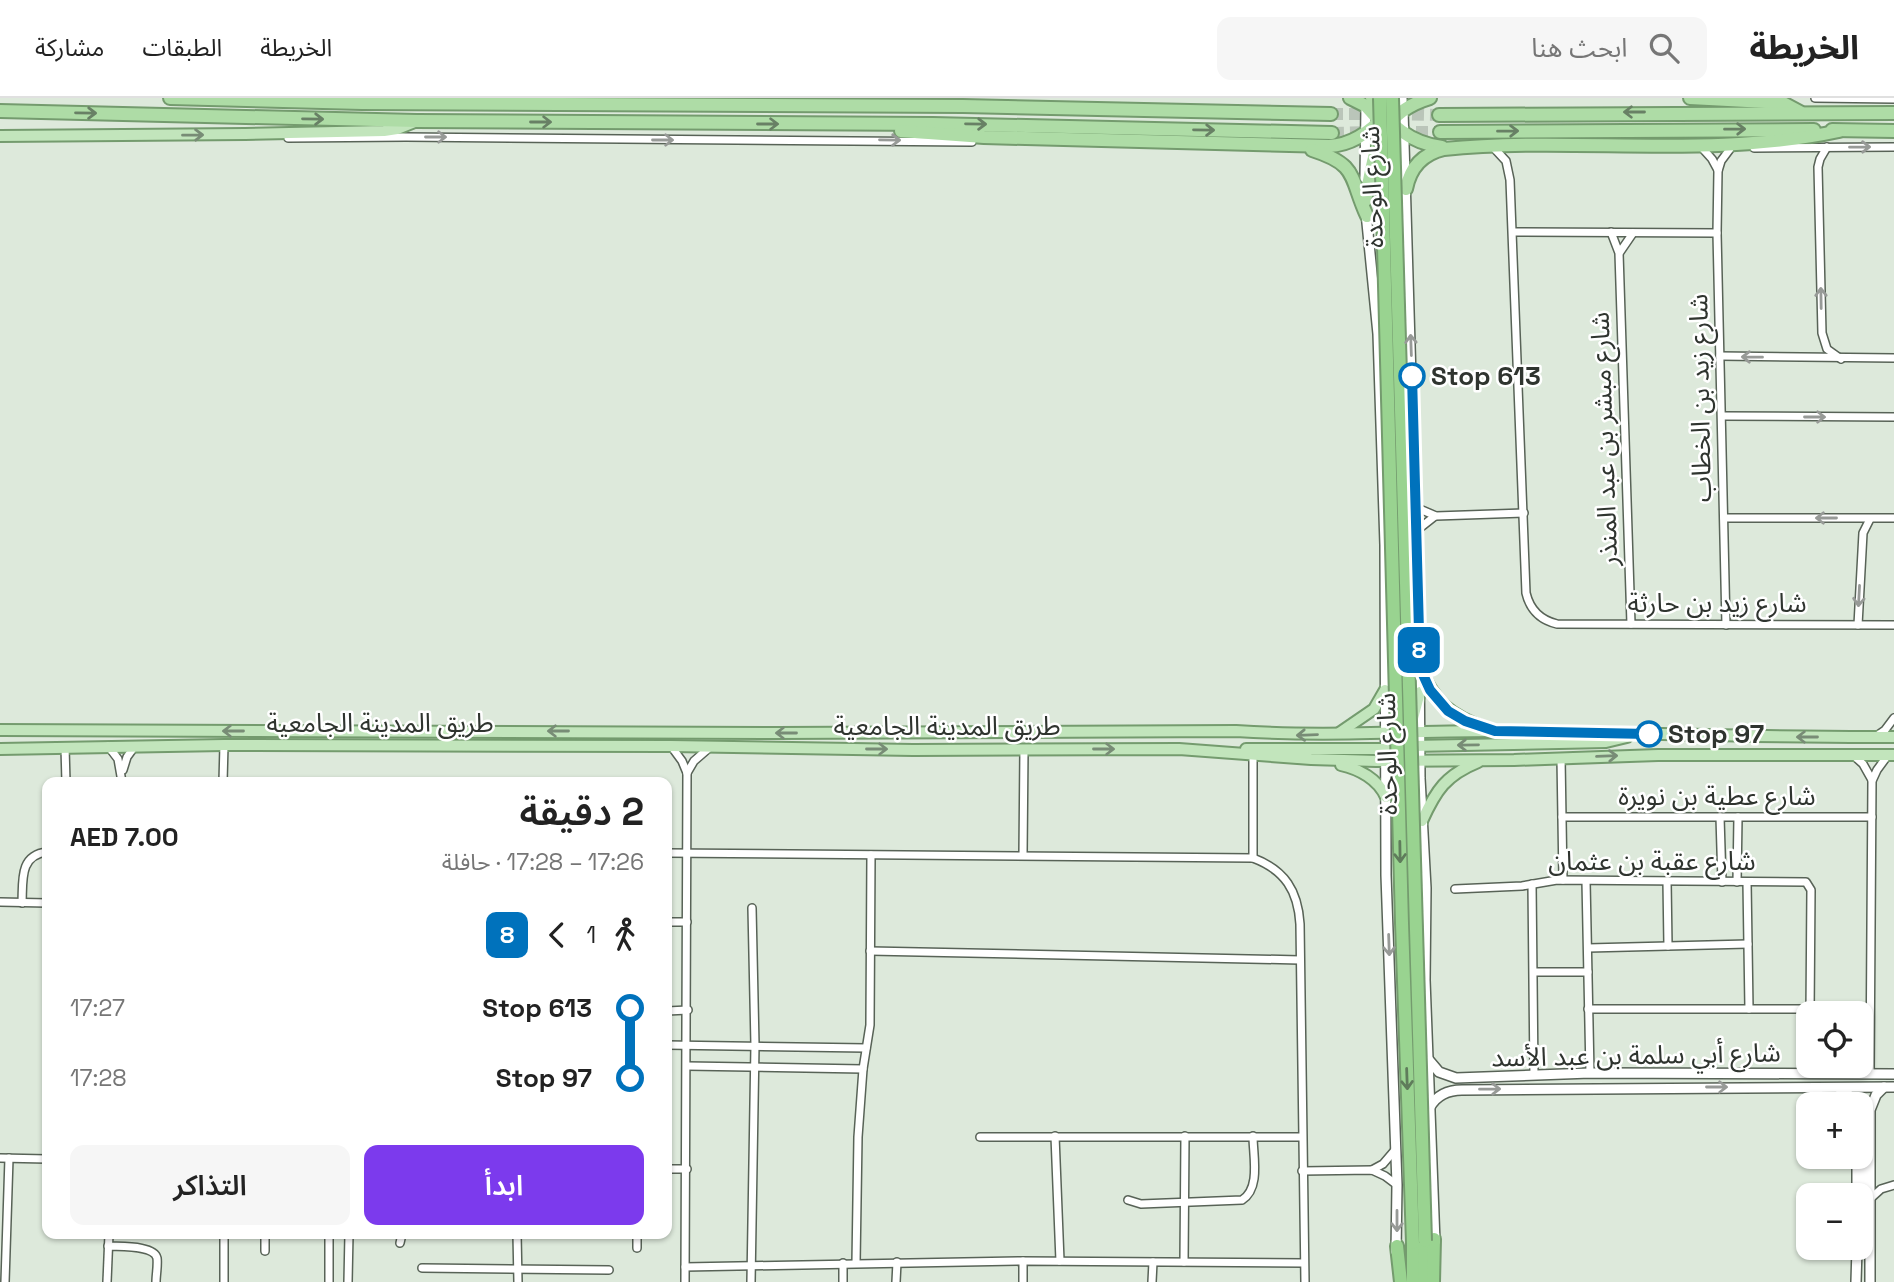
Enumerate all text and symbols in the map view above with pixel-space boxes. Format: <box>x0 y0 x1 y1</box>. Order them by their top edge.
search box <box>1217 17 1707 80</box>
text: الخريطة <box>1749 27 1859 69</box>
icon: search <box>1645 29 1683 67</box>
text: ابحث هنا <box>1531 31 1627 65</box>
text: مشاركة <box>35 32 104 63</box>
text: الطبقات <box>142 32 222 63</box>
text: الخريطة <box>260 32 332 63</box>
one-way arrow <box>1623 105 1646 119</box>
one-way arrow <box>74 107 97 120</box>
one-way arrow <box>302 112 325 125</box>
one-way arrow <box>529 115 552 129</box>
one-way arrow <box>757 117 780 131</box>
one-way arrow <box>965 118 988 131</box>
one-way arrow <box>1724 122 1747 136</box>
one-way arrow <box>1192 123 1215 136</box>
one-way arrow <box>1496 124 1519 138</box>
street label: شارع الوحدة <box>1353 125 1393 249</box>
one-way arrow <box>181 128 204 142</box>
one-way arrow <box>424 130 447 144</box>
one-way arrow <box>651 133 674 147</box>
one-way arrow <box>879 133 902 147</box>
one-way arrow <box>1848 140 1871 154</box>
one-way arrow <box>1815 287 1828 310</box>
street label: شارع زيد بن الخطاب <box>1681 293 1721 502</box>
street label: شارع مبشر بن عبد المنذر <box>1583 311 1627 568</box>
one-way arrow <box>1404 334 1417 357</box>
one-way arrow <box>1741 350 1764 363</box>
place label: Stop 613 <box>1431 359 1541 393</box>
marker: Stop 613 <box>1399 363 1425 389</box>
one-way arrow <box>1803 410 1826 424</box>
one-way arrow <box>1815 511 1838 525</box>
one-way arrow <box>1853 584 1866 607</box>
street label: شارع زيد بن حارثة <box>1627 586 1807 622</box>
line badge: 8 <box>1396 627 1442 673</box>
text: 8 <box>1412 634 1426 665</box>
street label: شارع الوحدة <box>1369 693 1407 815</box>
street label: طريق المدينة الجامعية <box>266 706 494 740</box>
street label: طريق المدينة الجامعية <box>833 709 1061 743</box>
place label: Stop 97 <box>1668 717 1764 751</box>
marker: Stop 97 <box>1636 721 1662 747</box>
one-way arrow <box>221 724 244 738</box>
one-way arrow <box>547 724 570 738</box>
one-way arrow <box>774 726 797 740</box>
one-way arrow <box>1296 728 1319 741</box>
one-way arrow <box>1796 730 1819 744</box>
one-way arrow <box>1457 738 1480 752</box>
one-way arrow <box>865 742 888 756</box>
one-way arrow <box>1092 742 1115 756</box>
one-way arrow <box>1595 750 1618 763</box>
street label: شارع عطية بن نويرة <box>1618 779 1816 815</box>
text: 2 دقيقة <box>520 788 644 836</box>
text: AED 7.00 <box>70 820 179 854</box>
one-way arrow <box>1394 840 1407 863</box>
street label: شارع عقبة بن عثمان <box>1548 844 1756 880</box>
text: 17:26 – 17:28 · حافلة <box>442 847 644 877</box>
icon: back <box>538 916 576 954</box>
icon: walk <box>606 916 644 954</box>
text: 8 <box>500 919 514 950</box>
text: 1 <box>586 920 596 950</box>
one-way arrow <box>1382 933 1395 956</box>
text: Stop 613 <box>482 991 592 1025</box>
text: 17:27 <box>70 993 125 1023</box>
map controls <box>1796 1001 1873 1260</box>
button: locate <box>1796 1001 1873 1078</box>
street label: شارع أبي سلمة بن عبد الأسد <box>1491 1035 1781 1078</box>
text: Stop 97 <box>496 1061 592 1095</box>
text: 17:28 <box>70 1063 127 1093</box>
one-way arrow <box>1401 1068 1414 1091</box>
one-way arrow <box>1705 1080 1728 1094</box>
one-way arrow <box>1478 1082 1501 1096</box>
button: + <box>1796 1092 1873 1169</box>
button: التذاكر <box>70 1145 350 1225</box>
button: ابدأ <box>364 1145 644 1225</box>
button: − <box>1796 1183 1873 1260</box>
one-way arrow <box>1390 1209 1404 1232</box>

